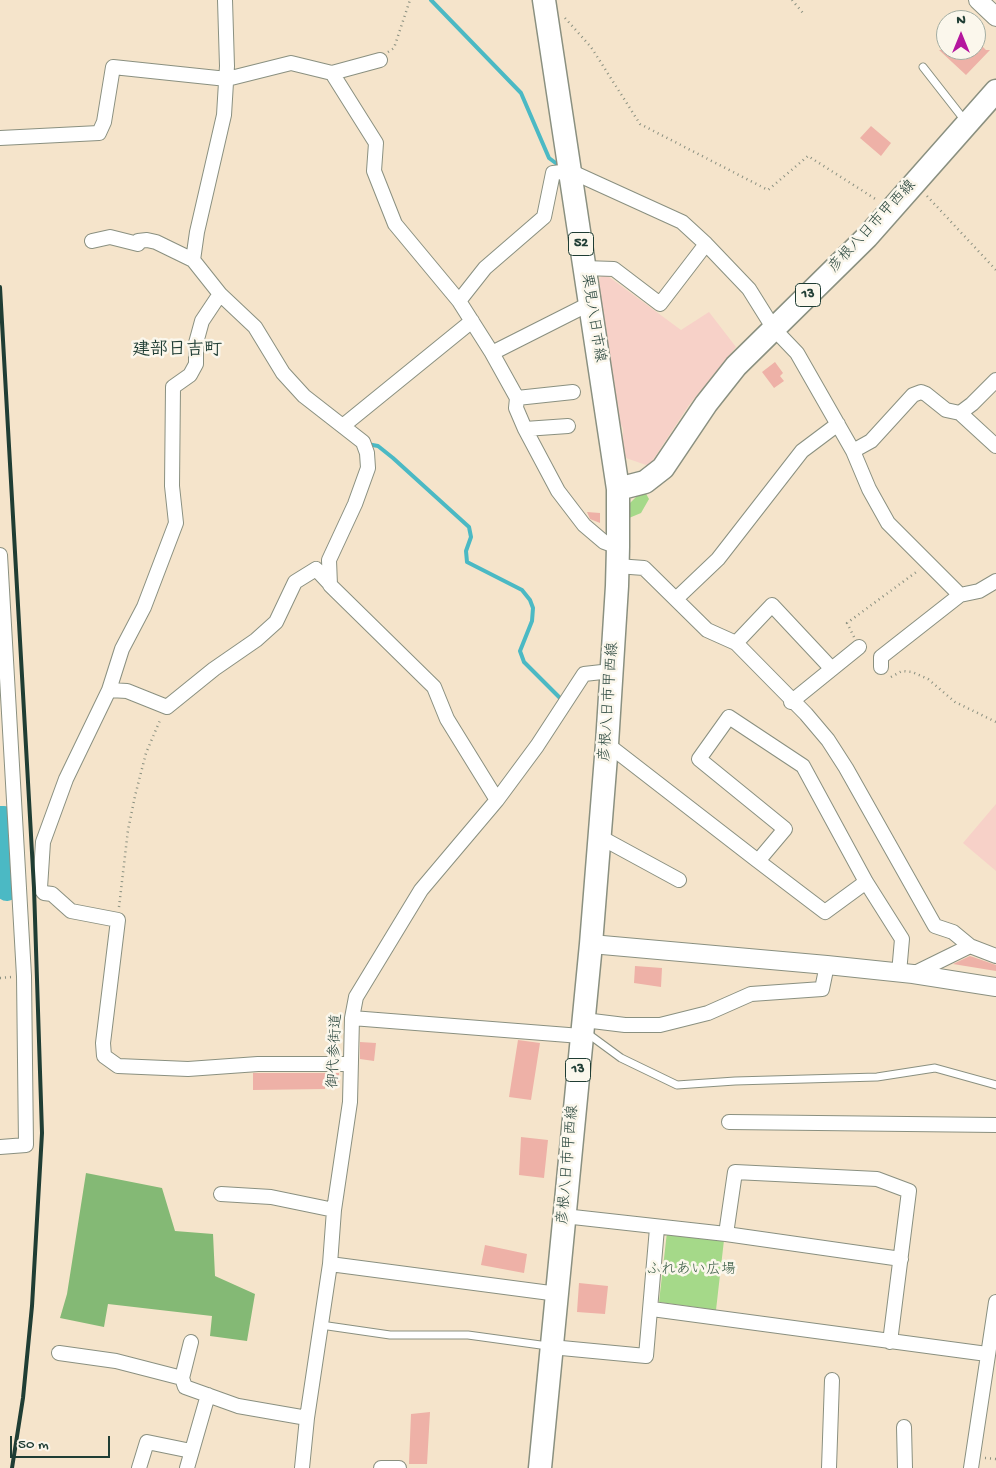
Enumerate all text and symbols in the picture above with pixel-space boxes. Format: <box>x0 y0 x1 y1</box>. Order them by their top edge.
north arrow <box>936 10 986 60</box>
text: N <box>956 12 966 29</box>
street label: 彦根八日市甲西線 <box>825 177 921 277</box>
road number: 52 <box>568 232 594 255</box>
street label: 栗見八日市線 <box>576 272 608 364</box>
road number: 13 <box>796 284 820 306</box>
district label: 建部日吉町 <box>132 340 222 362</box>
street label: 彦根八日市甲西線 <box>597 642 623 762</box>
street label: 御代参街道 <box>325 1013 347 1089</box>
road number: 13 <box>566 1058 590 1082</box>
street label: 彦根八日市甲西線 <box>555 1104 583 1226</box>
park label: ふれあい広場 <box>646 1262 736 1280</box>
scale bar <box>12 1426 112 1458</box>
text: 50 m <box>18 1436 49 1454</box>

